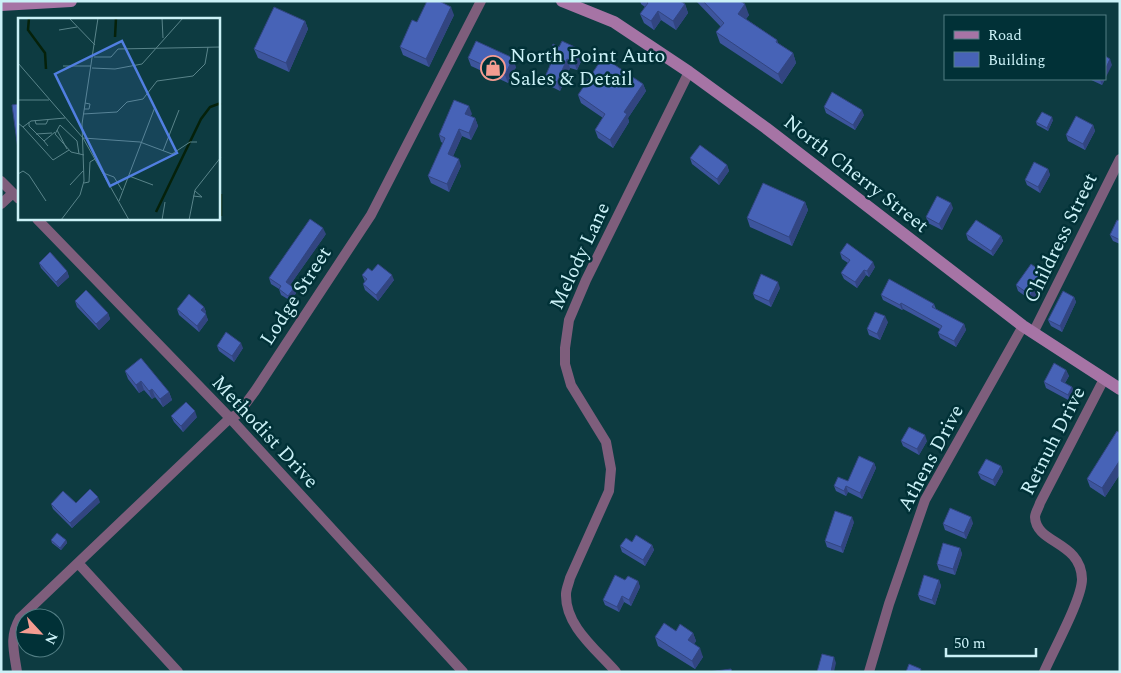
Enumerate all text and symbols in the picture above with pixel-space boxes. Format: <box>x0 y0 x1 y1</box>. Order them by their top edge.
legend <box>944 15 1106 80</box>
inset map <box>18 18 220 220</box>
text: Road <box>988 24 1022 47</box>
place label: North Point Auto Sales & Detail <box>510 41 665 94</box>
text: Building <box>988 49 1045 72</box>
shop icon: North Point Auto Sales & Detail <box>480 55 506 81</box>
street label: North Cherry Street <box>777 108 935 240</box>
street label: Childress Street <box>1016 168 1106 308</box>
street label: Melody Lane <box>542 197 618 315</box>
street label: Lodge Street <box>253 241 339 351</box>
street label: Methodist Drive <box>204 369 326 495</box>
street label: Retnuh Drive <box>1013 381 1093 501</box>
street label: Athens Drive <box>890 399 972 517</box>
north arrow <box>15 608 65 658</box>
scale bar <box>946 626 1036 658</box>
text: N <box>39 629 63 648</box>
text: 50 m <box>954 632 986 655</box>

